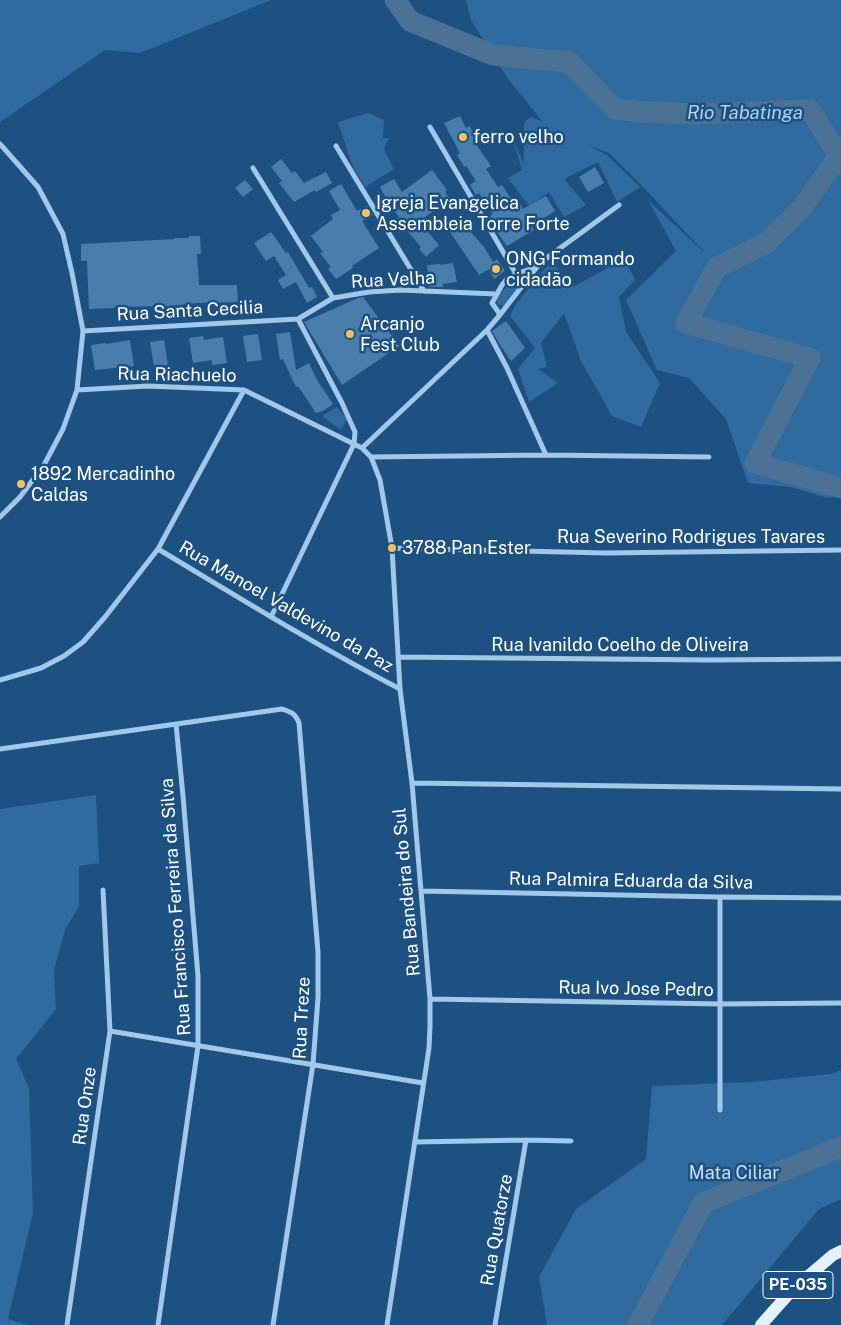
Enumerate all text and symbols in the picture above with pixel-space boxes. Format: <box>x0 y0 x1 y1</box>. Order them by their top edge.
water label: Rio Tabatinga <box>687 102 803 124</box>
place label: ferro velho <box>473 126 564 148</box>
marker: ferro velho <box>457 131 469 143</box>
place label: Igreja Evangelica Assembleia Torre Forte <box>376 192 570 234</box>
marker: Igreja Evangelica Assembleia Torre Forte <box>360 207 372 219</box>
place label: ONG Formando cidadão <box>506 248 635 290</box>
marker: ONG Formando cidadão <box>490 263 502 275</box>
street label: Rua Velha <box>351 267 435 293</box>
street label: Rua Santa Cecilia <box>116 296 264 326</box>
place label: Arcanjo Fest Club <box>360 313 440 356</box>
marker: Arcanjo Fest Club <box>344 328 356 340</box>
street label: Rua Riachuelo <box>117 363 237 387</box>
place label: 1892 Mercadinho Caldas <box>31 463 175 506</box>
marker: 1892 Mercadinho Caldas <box>15 478 27 490</box>
street label: Rua Severino Rodrigues Tavares <box>557 526 825 548</box>
street label: Rua Manoel Valdevino da Paz <box>175 537 397 677</box>
place label: 3788 Pan Ester <box>402 537 531 559</box>
marker: 3788 Pan Ester <box>386 542 398 554</box>
street label: Rua Ivanildo Coelho de Oliveira <box>491 634 749 656</box>
street label: Rua Francisco Ferreira da Silva <box>156 778 196 1036</box>
street label: Rua Bandeira do Sul <box>389 807 425 977</box>
street label: Rua Palmira Eduarda da Silva <box>509 868 753 894</box>
street label: Rua Treze <box>289 976 315 1060</box>
street label: Rua Ivo Jose Pedro <box>558 977 714 1001</box>
street label: Rua Onze <box>69 1065 101 1147</box>
park label: Mata Ciliar <box>689 1162 779 1184</box>
street label: Rua Quatorze <box>477 1172 517 1288</box>
road number: PE-035 <box>763 1272 833 1298</box>

